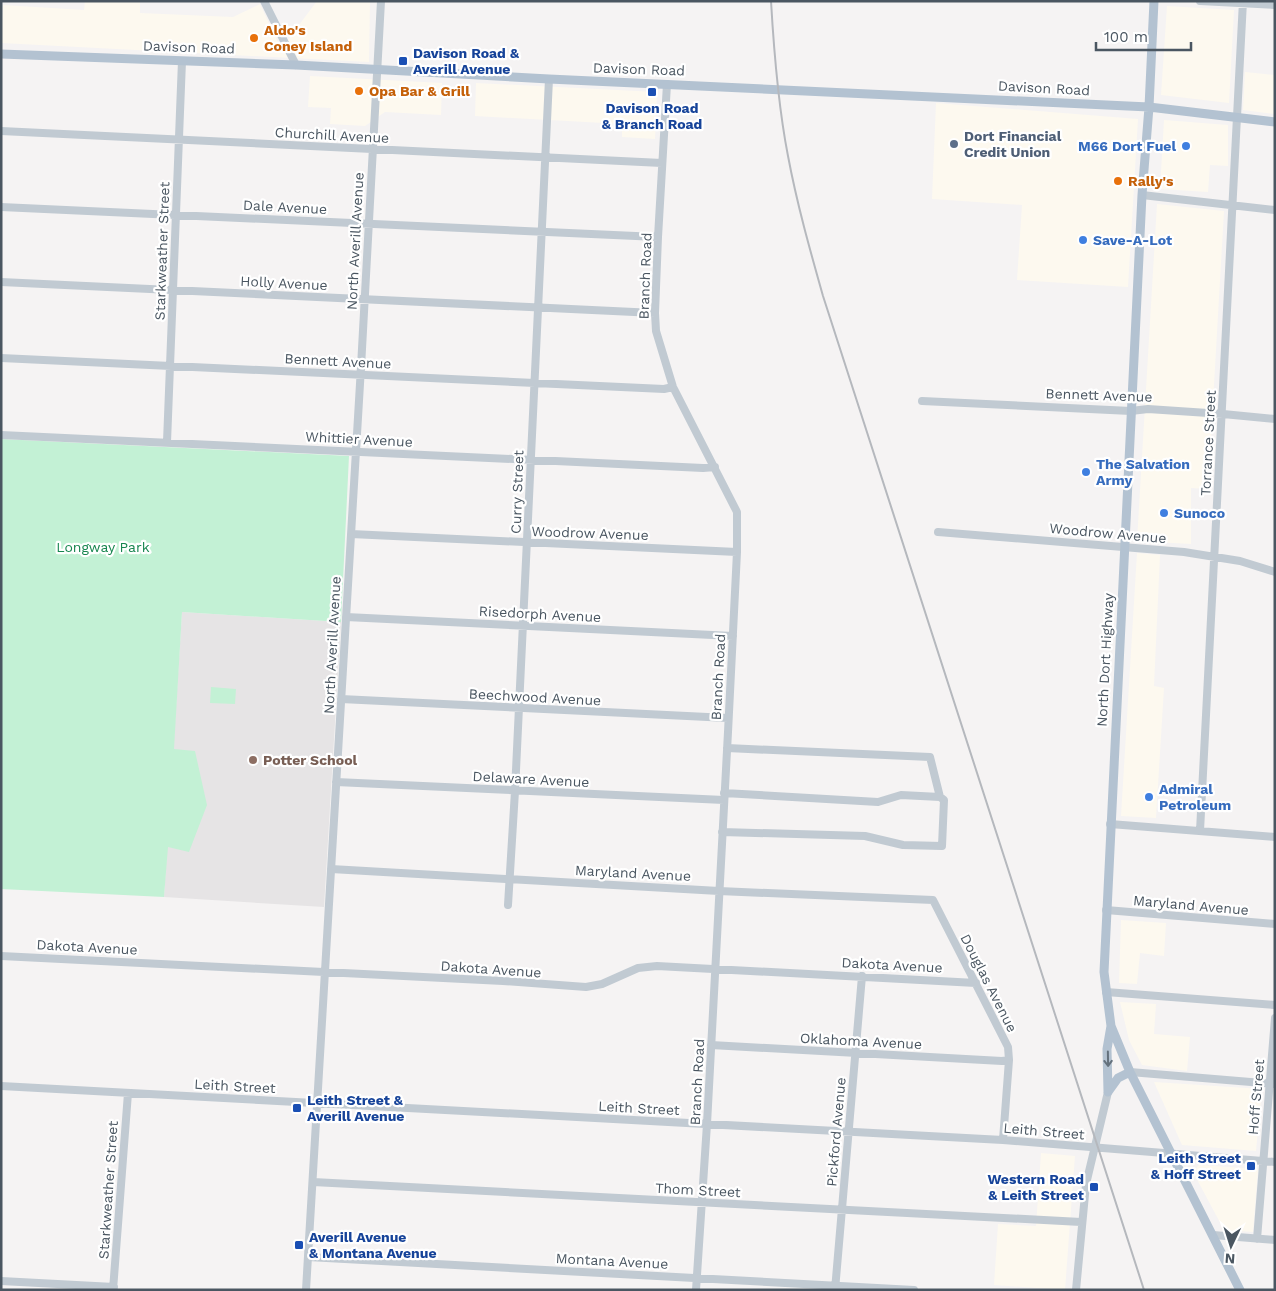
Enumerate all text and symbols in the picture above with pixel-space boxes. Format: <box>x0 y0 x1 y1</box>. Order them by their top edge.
scale bar <box>1096 20 1191 52</box>
place label: Aldo's Coney Island <box>264 22 352 54</box>
text: 100 m <box>1104 28 1148 46</box>
marker: Aldo's Coney Island <box>248 32 260 44</box>
street label: Davison Road <box>143 37 235 57</box>
place label: Davison Road & Averill Avenue <box>413 45 519 77</box>
marker: Davison Road & Averill Avenue <box>397 55 409 67</box>
street label: Davison Road <box>593 59 685 79</box>
street label: Davison Road <box>998 78 1090 98</box>
place label: Opa Bar & Grill <box>369 83 470 99</box>
marker: Opa Bar & Grill <box>353 85 365 97</box>
marker: Davison Road & Branch Road <box>646 86 658 98</box>
place label: Davison Road & Branch Road <box>602 100 702 132</box>
street label: Churchill Avenue <box>274 124 390 146</box>
place label: Dort Financial Credit Union <box>964 128 1062 160</box>
marker: Dort Financial Credit Union <box>948 138 960 150</box>
place label: M66 Dort Fuel <box>1078 138 1176 154</box>
marker: M66 Dort Fuel <box>1180 140 1192 152</box>
street label: North Averill Avenue <box>343 172 367 310</box>
place label: Rally's <box>1128 173 1174 189</box>
marker: Rally's <box>1112 175 1124 187</box>
street label: Starkweather Street <box>152 181 172 321</box>
street label: Dale Avenue <box>243 197 327 217</box>
street label: Branch Road <box>635 232 655 320</box>
place label: Save-A-Lot <box>1093 232 1172 248</box>
marker: Save-A-Lot <box>1077 234 1089 246</box>
street label: Holly Avenue <box>240 273 328 293</box>
street label: Bennett Avenue <box>284 350 392 372</box>
street label: Bennett Avenue <box>1045 385 1153 405</box>
street label: Torrance Street <box>1197 390 1219 496</box>
street label: Whittier Avenue <box>305 428 413 450</box>
street label: Curry Street <box>508 450 526 534</box>
place label: The Salvation Army <box>1096 456 1190 488</box>
marker: The Salvation Army <box>1080 466 1092 478</box>
place label: Sunoco <box>1174 505 1225 521</box>
marker: Sunoco <box>1158 507 1170 519</box>
street label: Woodrow Avenue <box>1049 520 1167 546</box>
street label: Woodrow Avenue <box>531 523 649 543</box>
park label: Longway Park <box>56 539 150 555</box>
street label: North Averill Avenue <box>320 576 344 714</box>
street label: North Dort Highway <box>1094 592 1117 727</box>
street label: Risedorph Avenue <box>478 603 602 625</box>
street label: Branch Road <box>708 633 728 721</box>
street label: Beechwood Avenue <box>468 686 602 708</box>
place label: Potter School <box>263 752 358 768</box>
marker: Potter School <box>247 754 259 766</box>
street label: Delaware Avenue <box>472 768 590 790</box>
place label: Admiral Petroleum <box>1159 781 1231 813</box>
marker: Admiral Petroleum <box>1143 791 1155 803</box>
street label: Maryland Avenue <box>575 862 691 884</box>
street label: Maryland Avenue <box>1132 892 1250 918</box>
street label: Douglas Avenue <box>957 931 1021 1035</box>
street label: Dakota Avenue <box>36 936 138 958</box>
street label: Dakota Avenue <box>841 954 943 976</box>
street label: Dakota Avenue <box>440 957 542 981</box>
street label: Oklahoma Avenue <box>800 1030 922 1052</box>
street label: Branch Road <box>687 1038 707 1126</box>
one-way arrow <box>1103 1051 1112 1067</box>
street label: Hoff Street <box>1245 1058 1267 1135</box>
street label: Leith Street <box>194 1076 276 1096</box>
street label: Pickford Avenue <box>823 1077 849 1187</box>
place label: Leith Street & Averill Avenue <box>307 1092 404 1124</box>
street label: Leith Street <box>598 1098 680 1118</box>
marker: Leith Street & Averill Avenue <box>291 1102 303 1114</box>
street label: Leith Street <box>1003 1119 1085 1143</box>
street label: Starkweather Street <box>95 1120 121 1260</box>
place label: Leith Street & Hoff Street <box>1151 1150 1241 1182</box>
marker: Leith Street & Hoff Street <box>1245 1160 1257 1172</box>
place label: Western Road & Leith Street <box>988 1171 1084 1203</box>
street label: Thom Street <box>655 1180 741 1200</box>
marker: Western Road & Leith Street <box>1088 1181 1100 1193</box>
north arrow <box>1206 1221 1256 1271</box>
place label: Averill Avenue & Montana Avenue <box>309 1229 437 1261</box>
marker: Averill Avenue & Montana Avenue <box>293 1239 305 1251</box>
street label: Montana Avenue <box>555 1250 669 1272</box>
text: N <box>1224 1251 1236 1267</box>

